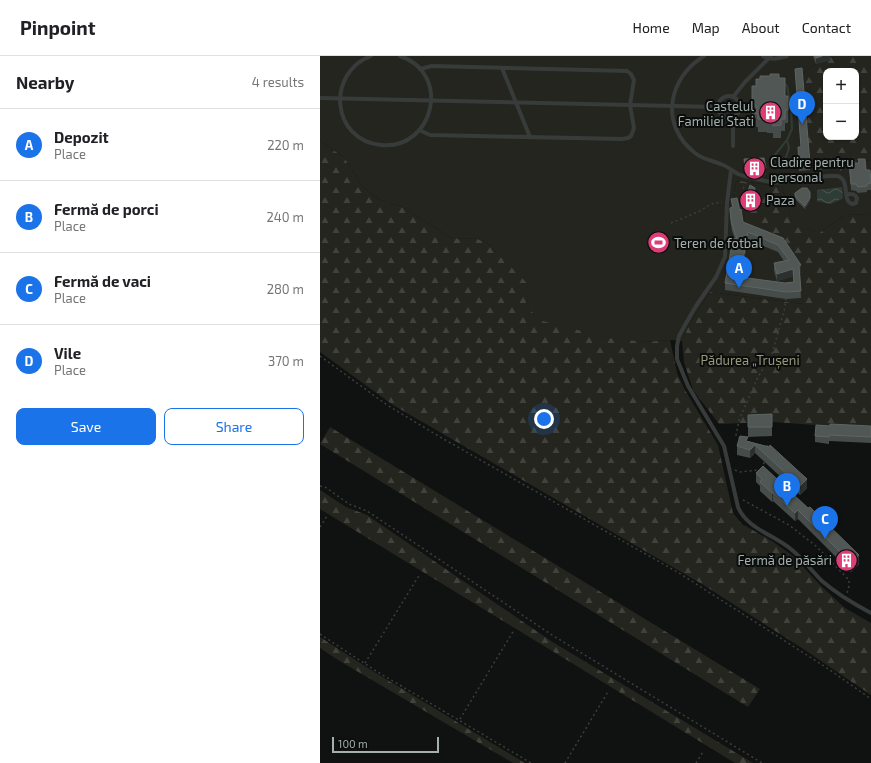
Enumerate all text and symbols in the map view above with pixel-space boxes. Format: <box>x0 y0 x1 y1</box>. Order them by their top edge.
text: Pinpoint <box>20 16 95 39</box>
text: Home <box>633 19 670 36</box>
text: Map <box>692 19 720 36</box>
text: About <box>742 19 780 36</box>
text: Contact <box>802 19 851 36</box>
map controls <box>823 68 859 140</box>
button: + <box>823 68 859 104</box>
text: Nearby <box>16 72 74 92</box>
text: 4 results <box>252 74 304 90</box>
pin: D <box>789 91 815 124</box>
place label: Castelul Familiei Stati <box>678 98 754 129</box>
building icon: Castelul Familiei Stati <box>757 100 783 126</box>
button: − <box>823 104 859 140</box>
text: Depozit <box>54 128 109 146</box>
text: A <box>25 137 33 153</box>
text: 220 m <box>267 137 304 153</box>
text: Place <box>54 146 86 162</box>
place label: Cladire pentru personal <box>770 154 854 185</box>
building icon: Cladire pentru personal <box>742 156 768 182</box>
building icon: Paza <box>737 187 763 213</box>
place label: Paza <box>766 192 795 208</box>
text: Fermă de porci <box>54 200 159 218</box>
text: B <box>25 209 33 225</box>
text: 240 m <box>267 209 304 225</box>
text: Place <box>54 218 86 234</box>
sports icon: Teren de fotbal <box>646 230 672 256</box>
place label: Teren de fotbal <box>674 235 762 251</box>
pin: A <box>726 255 752 288</box>
text: Fermă de vaci <box>54 272 151 290</box>
text: C <box>25 281 33 297</box>
text: 280 m <box>267 281 304 297</box>
text: Place <box>54 290 86 306</box>
text: Vile <box>54 344 81 362</box>
park label: Pădurea „Trușeni <box>700 352 800 369</box>
text: D <box>25 353 33 369</box>
text: 370 m <box>268 353 304 369</box>
text: Place <box>54 362 86 378</box>
button: Save <box>16 408 156 445</box>
button: Share <box>164 408 304 445</box>
your location <box>534 409 554 429</box>
pin: B <box>774 473 800 506</box>
pin: C <box>812 506 838 539</box>
building icon: Fermă de păsări <box>834 547 860 573</box>
place label: Fermă de păsări <box>737 552 832 568</box>
scale bar <box>332 735 439 754</box>
text: 100 m <box>338 737 368 750</box>

